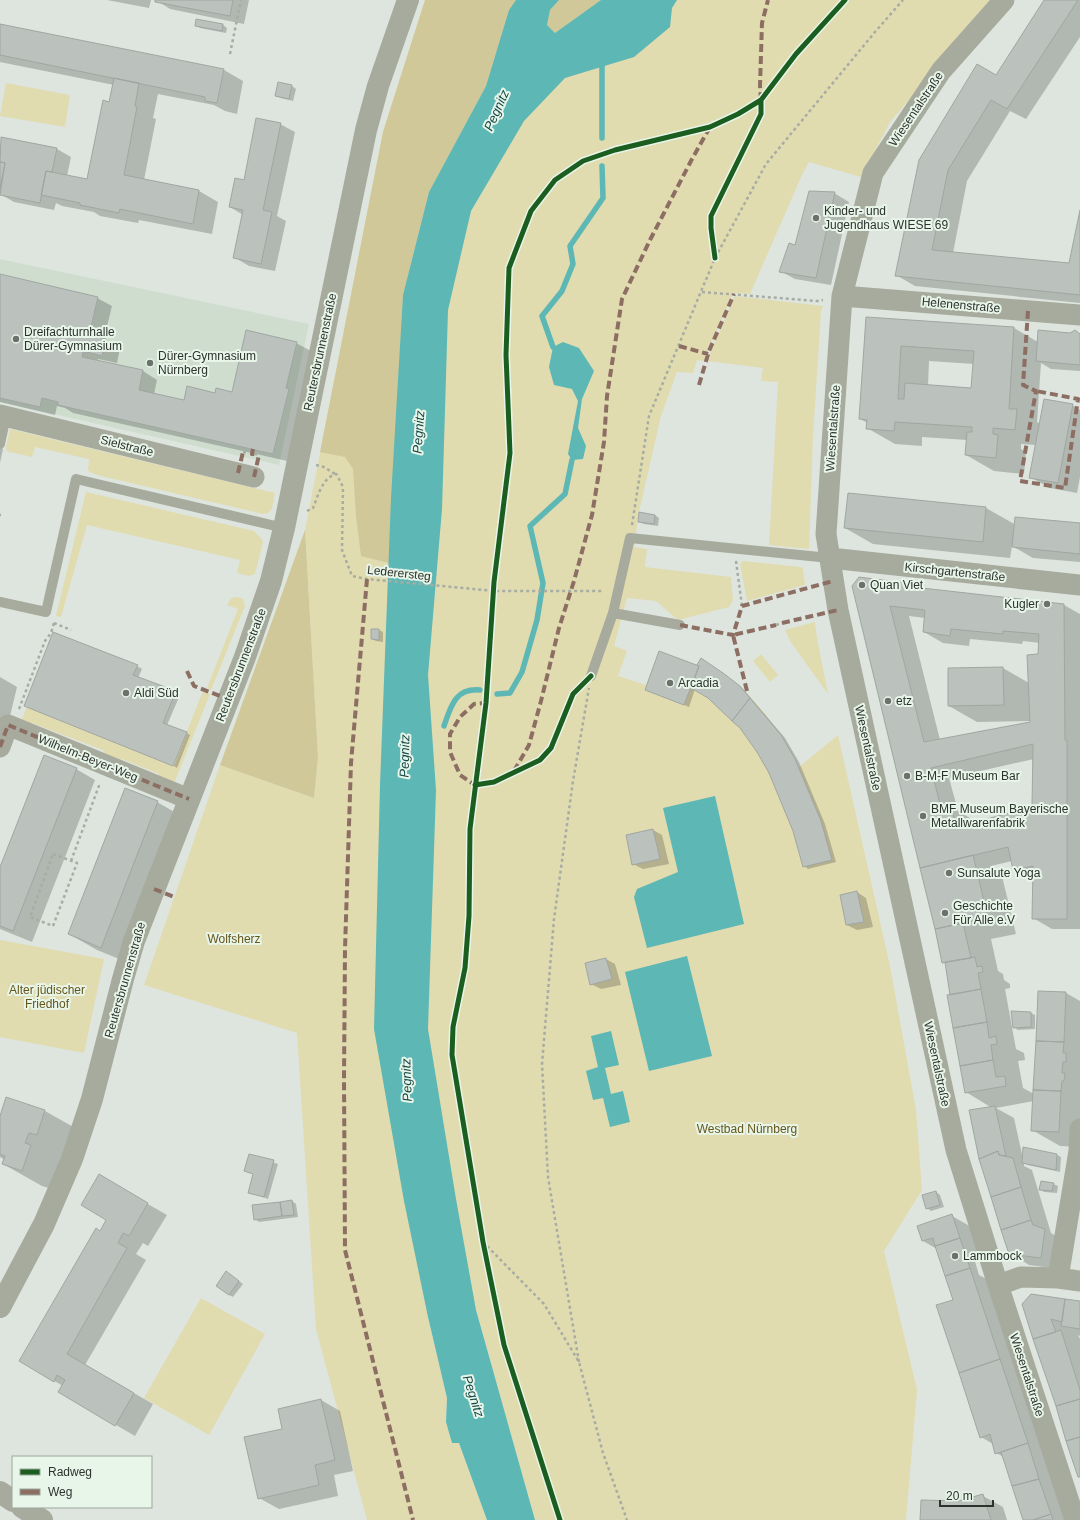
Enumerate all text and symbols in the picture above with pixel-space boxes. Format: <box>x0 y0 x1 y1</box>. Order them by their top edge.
street label: Wiesentalstraße <box>886 69 946 149</box>
water label: Pegnitz <box>481 87 512 133</box>
place label: Kinder- und Jugendhaus WIESE 69 <box>824 204 948 232</box>
marker: Kinder- und Jugendhaus WIESE 69 <box>811 213 821 223</box>
street label: Reutersbrunnenstraße <box>301 292 339 412</box>
street label: Helenenstraße <box>921 295 1001 315</box>
place label: Dreifachturnhalle Dürer-Gymnasium <box>24 325 122 353</box>
marker: Dreifachturnhalle Dürer-Gymnasium <box>11 334 21 344</box>
place label: Dürer-Gymnasium Nürnberg <box>158 349 256 377</box>
marker: Dürer-Gymnasium Nürnberg <box>145 358 155 368</box>
street label: Wiesentalstraße <box>823 384 843 472</box>
water label: Pegnitz <box>410 409 428 454</box>
street label: Sielstraße <box>99 433 155 459</box>
street label: Kirschgartenstraße <box>904 560 1006 584</box>
street label: Lederersteg <box>366 563 432 583</box>
place label: Quan Viet <box>870 578 924 592</box>
marker: Quan Viet <box>857 580 867 590</box>
place label: Kugler <box>1004 597 1039 611</box>
marker: Kugler <box>1042 599 1052 609</box>
street label: Reutersbrunnenstraße <box>213 606 269 724</box>
place label: Arcadia <box>678 676 719 690</box>
marker: Arcadia <box>665 678 675 688</box>
place label: Aldi Süd <box>134 686 179 700</box>
marker: Aldi Süd <box>121 688 131 698</box>
place label: etz <box>896 694 912 708</box>
marker: etz <box>883 696 893 706</box>
street label: Wiesentalstraße <box>852 704 884 792</box>
street label: Wilhelm-Beyer-Weg <box>36 732 140 784</box>
water label: Pegnitz <box>397 734 412 778</box>
place label: B-M-F Museum Bar <box>915 769 1020 783</box>
marker: B-M-F Museum Bar <box>902 771 912 781</box>
place label: BMF Museum Bayerische Metallwarenfabrik <box>931 802 1069 830</box>
marker: BMF Museum Bayerische Metallwarenfabrik <box>918 811 928 821</box>
place label: Sunsalute Yoga <box>957 866 1041 880</box>
marker: Sunsalute Yoga <box>944 868 954 878</box>
place label: Geschichte Für Alle e.V <box>953 899 1015 927</box>
marker: Geschichte Für Alle e.V <box>940 908 950 918</box>
street label: Reutersbrunnenstraße <box>102 920 148 1040</box>
park label: Wolfsherz <box>207 932 261 946</box>
park label: Alter jüdischer Friedhof <box>9 983 85 1011</box>
street label: Wiesentalstraße <box>921 1020 953 1108</box>
water label: Pegnitz <box>398 1058 415 1102</box>
park label: Westbad Nürnberg <box>697 1122 797 1136</box>
place label: Lammbock <box>963 1249 1023 1263</box>
marker: Lammbock <box>950 1251 960 1261</box>
street label: Wiesentalstraße <box>1007 1332 1047 1419</box>
water label: Pegnitz <box>460 1373 488 1420</box>
legend <box>12 1456 152 1508</box>
text: Radweg <box>48 1465 92 1479</box>
scale bar <box>940 1482 993 1508</box>
text: Weg <box>48 1485 72 1499</box>
text: 20 m <box>946 1489 973 1503</box>

